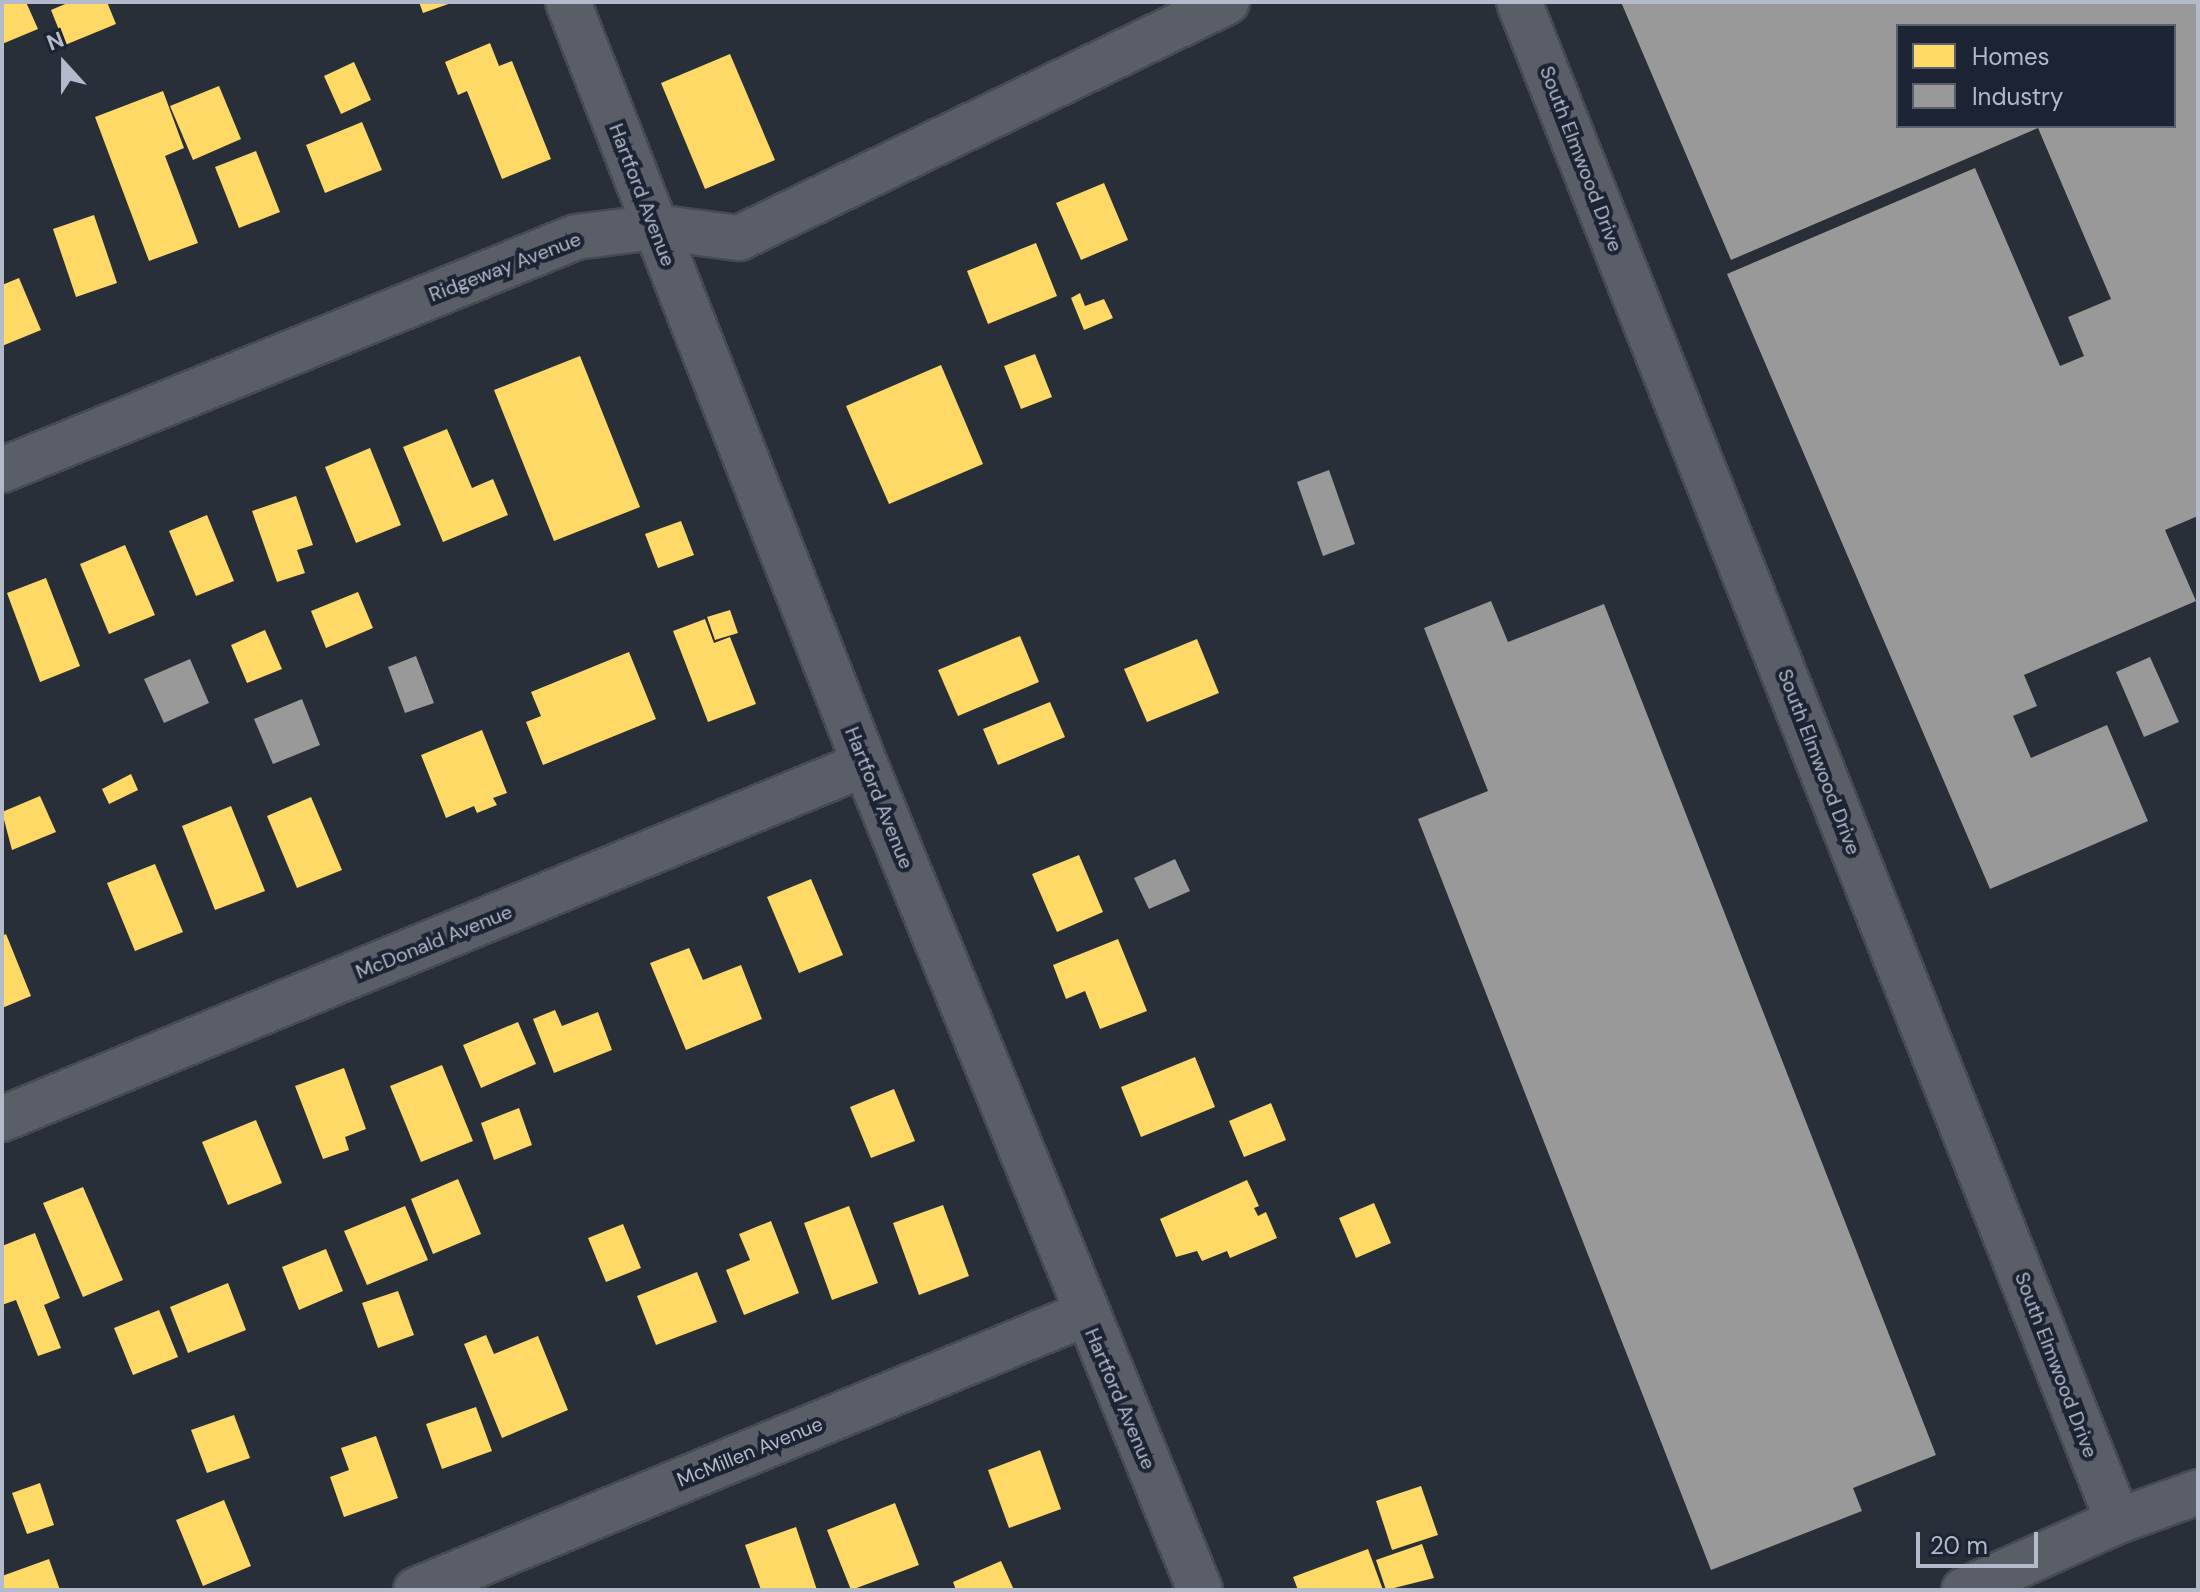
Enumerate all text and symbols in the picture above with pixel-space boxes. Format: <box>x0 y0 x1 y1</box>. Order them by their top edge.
north arrow <box>24 24 104 104</box>
legend <box>1896 24 2176 128</box>
text: N <box>43 25 68 58</box>
text: Homes <box>1972 41 2050 72</box>
street label: South Elmwood Drive <box>1535 63 1627 255</box>
text: Industry <box>1972 81 2063 112</box>
street label: Hartford Avenue <box>604 120 680 270</box>
street label: Ridgeway Avenue <box>426 227 584 307</box>
street label: South Elmwood Drive <box>1773 666 1865 858</box>
street label: Hartford Avenue <box>840 724 918 872</box>
street label: McDonald Avenue <box>352 900 516 984</box>
street label: South Elmwood Drive <box>2010 1269 2102 1461</box>
street label: Hartford Avenue <box>1079 1325 1161 1473</box>
street label: McMillen Avenue <box>674 1412 826 1492</box>
scale bar <box>1920 1516 2042 1566</box>
text: 20 m <box>1930 1530 1988 1561</box>

